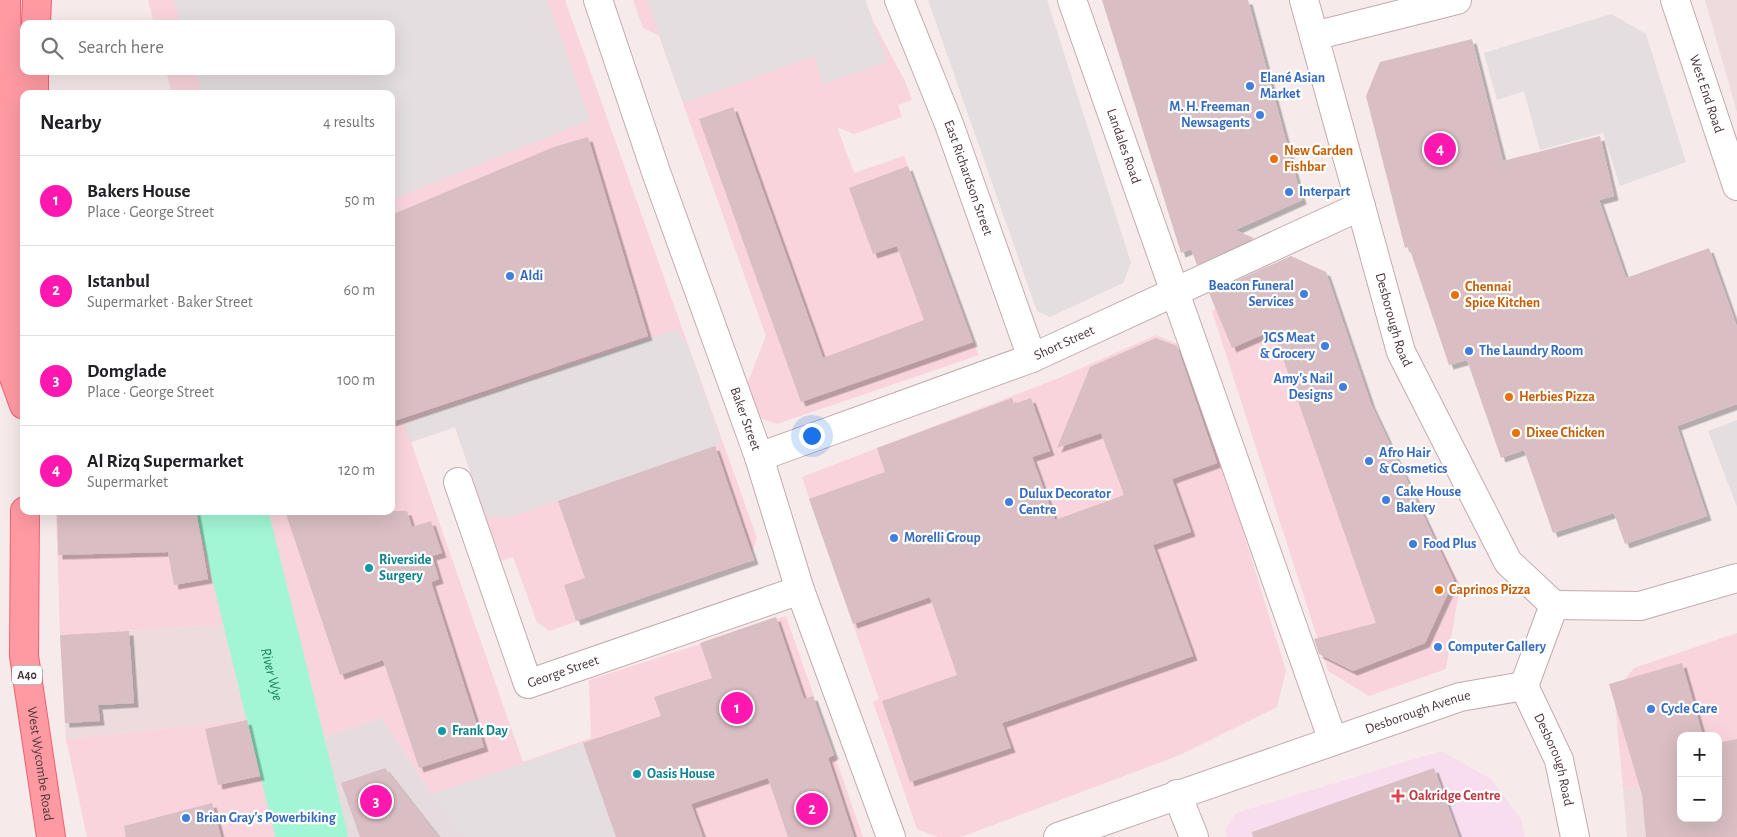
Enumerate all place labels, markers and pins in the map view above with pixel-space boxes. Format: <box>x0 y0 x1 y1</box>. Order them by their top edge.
place label: Elané Asian Market <box>1260 71 1325 101</box>
marker: Elané Asian Market <box>1244 80 1256 92</box>
place label: M. H. Freeman Newsagents <box>1169 100 1250 130</box>
marker: M. H. Freeman Newsagents <box>1254 109 1266 121</box>
pin: 4 <box>1424 130 1456 168</box>
place label: New Garden Fishbar <box>1284 144 1353 174</box>
marker: New Garden Fishbar <box>1268 153 1280 165</box>
place label: Interpart <box>1299 185 1350 199</box>
marker: Interpart <box>1283 186 1295 198</box>
place label: Aldi <box>520 269 543 283</box>
marker: Aldi <box>504 270 516 282</box>
place label: Beacon Funeral Services <box>1209 279 1294 309</box>
place label: Chennai Spice Kitchen <box>1465 280 1540 310</box>
marker: Beacon Funeral Services <box>1298 288 1310 300</box>
marker: Chennai Spice Kitchen <box>1449 289 1461 301</box>
place label: JGS Meat & Grocery <box>1260 331 1316 361</box>
marker: JGS Meat & Grocery <box>1319 340 1331 352</box>
place label: The Laundry Room <box>1479 344 1583 358</box>
marker: The Laundry Room <box>1463 345 1475 357</box>
place label: Amy's Nail Designs <box>1273 372 1333 402</box>
marker: Amy's Nail Designs <box>1337 381 1349 393</box>
place label: Herbies Pizza <box>1519 390 1595 404</box>
marker: Herbies Pizza <box>1503 391 1515 403</box>
place label: Dixee Chicken <box>1526 426 1605 440</box>
marker: Dixee Chicken <box>1510 427 1522 439</box>
place label: Afro Hair & Cosmetics <box>1379 446 1447 476</box>
marker: Afro Hair & Cosmetics <box>1363 455 1375 467</box>
place label: Cake House Bakery <box>1396 485 1461 515</box>
place label: Dulux Decorator Centre <box>1019 487 1111 517</box>
marker: Cake House Bakery <box>1380 494 1392 506</box>
marker: Dulux Decorator Centre <box>1003 496 1015 508</box>
place label: Morelli Group <box>904 531 981 545</box>
marker: Morelli Group <box>888 532 900 544</box>
place label: Food Plus <box>1423 537 1476 551</box>
marker: Food Plus <box>1407 538 1419 550</box>
place label: Riverside Surgery <box>379 553 432 583</box>
marker: Riverside Surgery <box>363 562 375 574</box>
place label: Caprinos Pizza <box>1449 583 1531 597</box>
marker: Caprinos Pizza <box>1433 584 1445 596</box>
place label: Computer Gallery <box>1448 640 1547 654</box>
marker: Computer Gallery <box>1432 641 1444 653</box>
pin: 1 <box>721 689 753 727</box>
place label: Cycle Care <box>1661 702 1718 716</box>
marker: Cycle Care <box>1645 703 1657 715</box>
place label: Frank Day <box>452 724 509 738</box>
marker: Frank Day <box>436 725 448 737</box>
place label: Oasis House <box>647 767 715 781</box>
marker: Oasis House <box>631 768 643 780</box>
pin: 3 <box>360 782 392 820</box>
marker: Oakridge Centre <box>1391 789 1405 803</box>
place label: Oakridge Centre <box>1409 789 1501 803</box>
pin: 2 <box>796 790 828 828</box>
place label: Brian Gray's Powerbiking <box>196 811 337 825</box>
marker: Brian Gray's Powerbiking <box>180 812 192 824</box>

